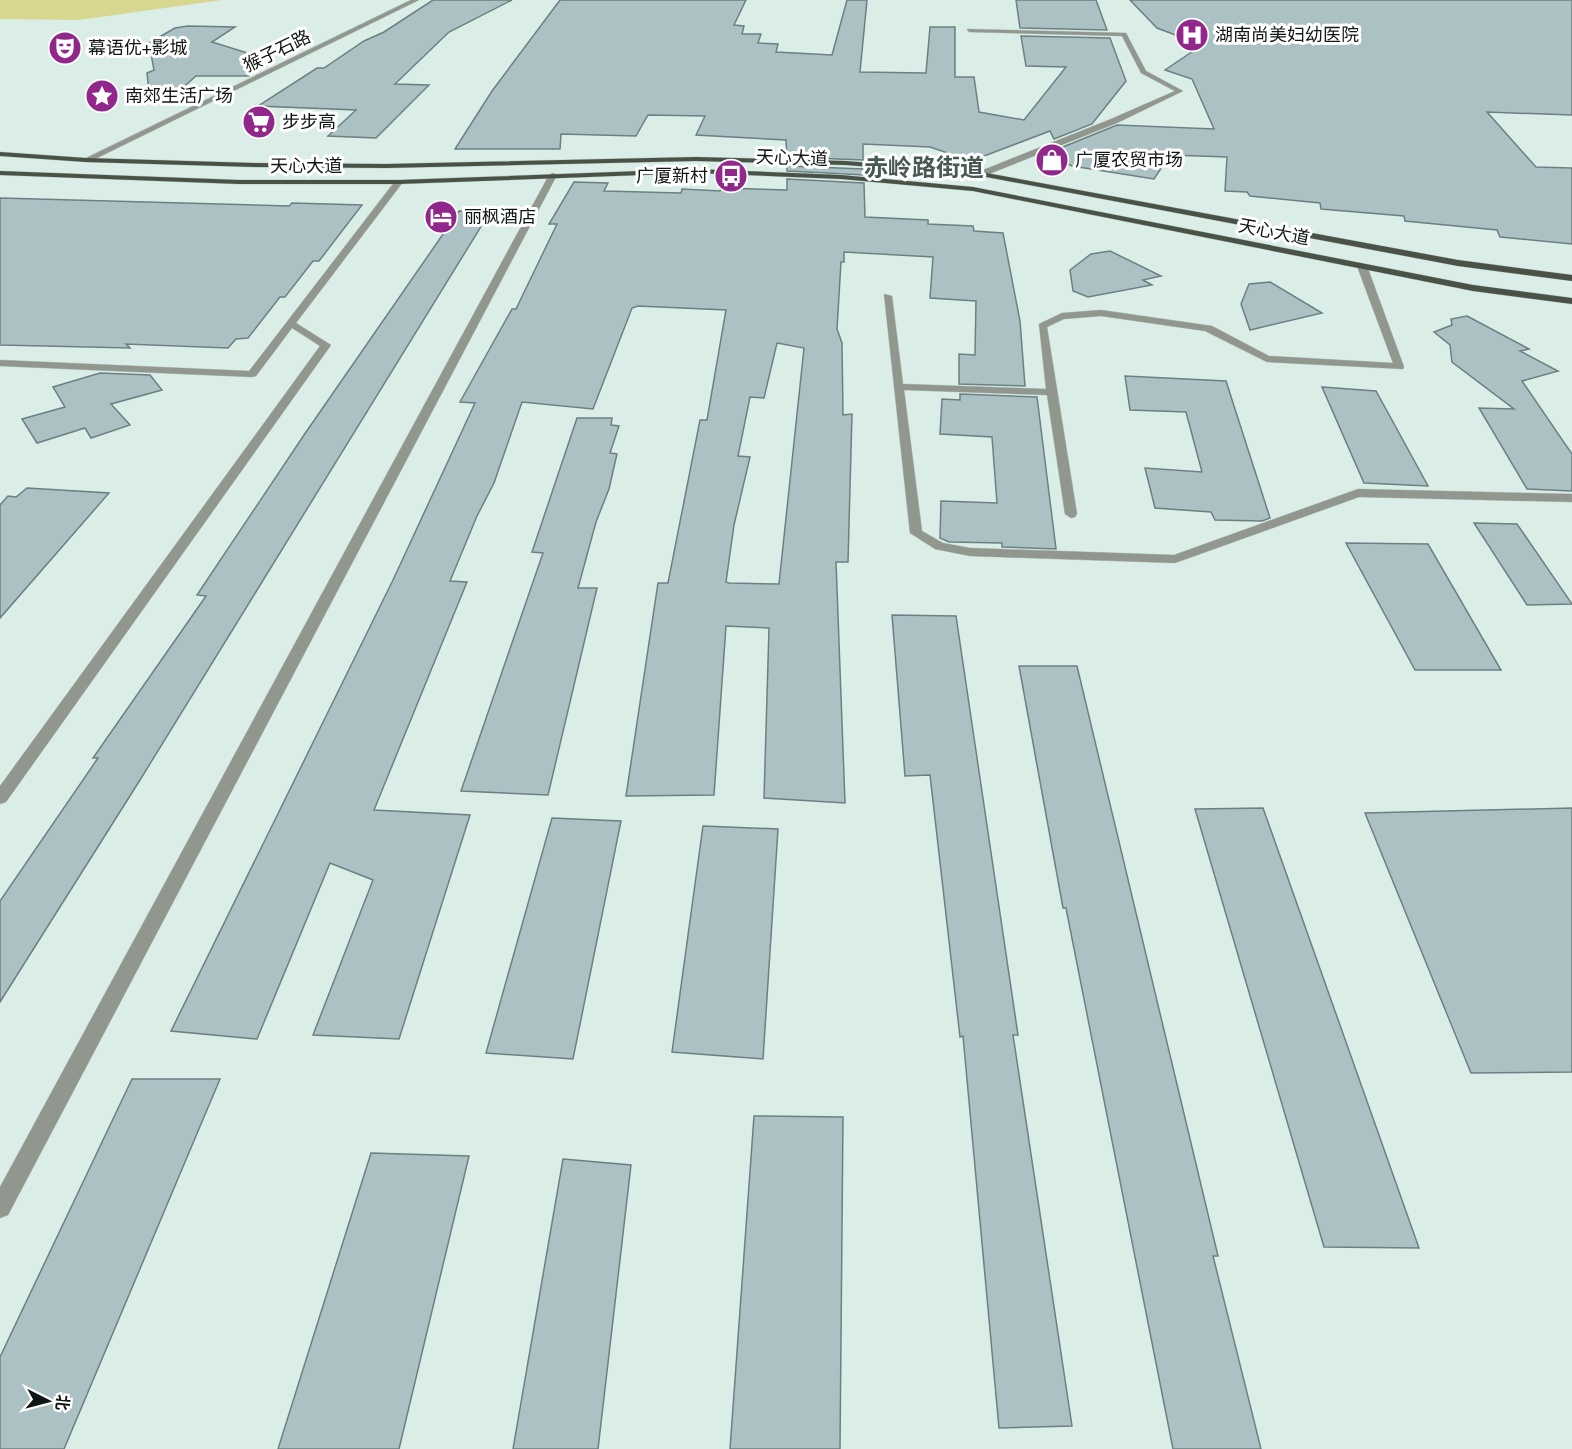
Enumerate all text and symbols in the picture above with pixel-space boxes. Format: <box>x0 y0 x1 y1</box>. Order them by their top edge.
hospital icon: 湖南尚美妇幼医院 <box>1174 17 1210 53</box>
place label: 湖南尚美妇幼医院 <box>1215 24 1359 46</box>
street label: 猴子石路 <box>240 25 314 77</box>
theatre icon: 幕语优+影城 <box>47 30 83 66</box>
place label: 幕语优+影城 <box>88 37 187 59</box>
place icon: 南郊生活广场 <box>84 78 120 114</box>
place label: 南郊生活广场 <box>125 85 233 107</box>
supermarket icon: 步步高 <box>241 104 277 140</box>
place label: 步步高 <box>282 111 336 133</box>
shop icon: 广厦农贸市场 <box>1034 142 1070 178</box>
street label: 天心大道 <box>756 146 828 170</box>
place label: 广厦农贸市场 <box>1075 149 1183 171</box>
district label: 赤岭路街道 <box>864 154 984 182</box>
street label: 天心大道 <box>270 155 342 177</box>
bus stop icon: 广厦新村 <box>713 158 749 194</box>
place label: 广厦新村 <box>636 165 708 187</box>
hotel icon: 丽枫酒店 <box>423 199 459 235</box>
place label: 丽枫酒店 <box>464 206 536 228</box>
street label: 天心大道 <box>1237 214 1311 250</box>
north arrow <box>18 1371 78 1431</box>
text: 北 <box>52 1394 73 1411</box>

